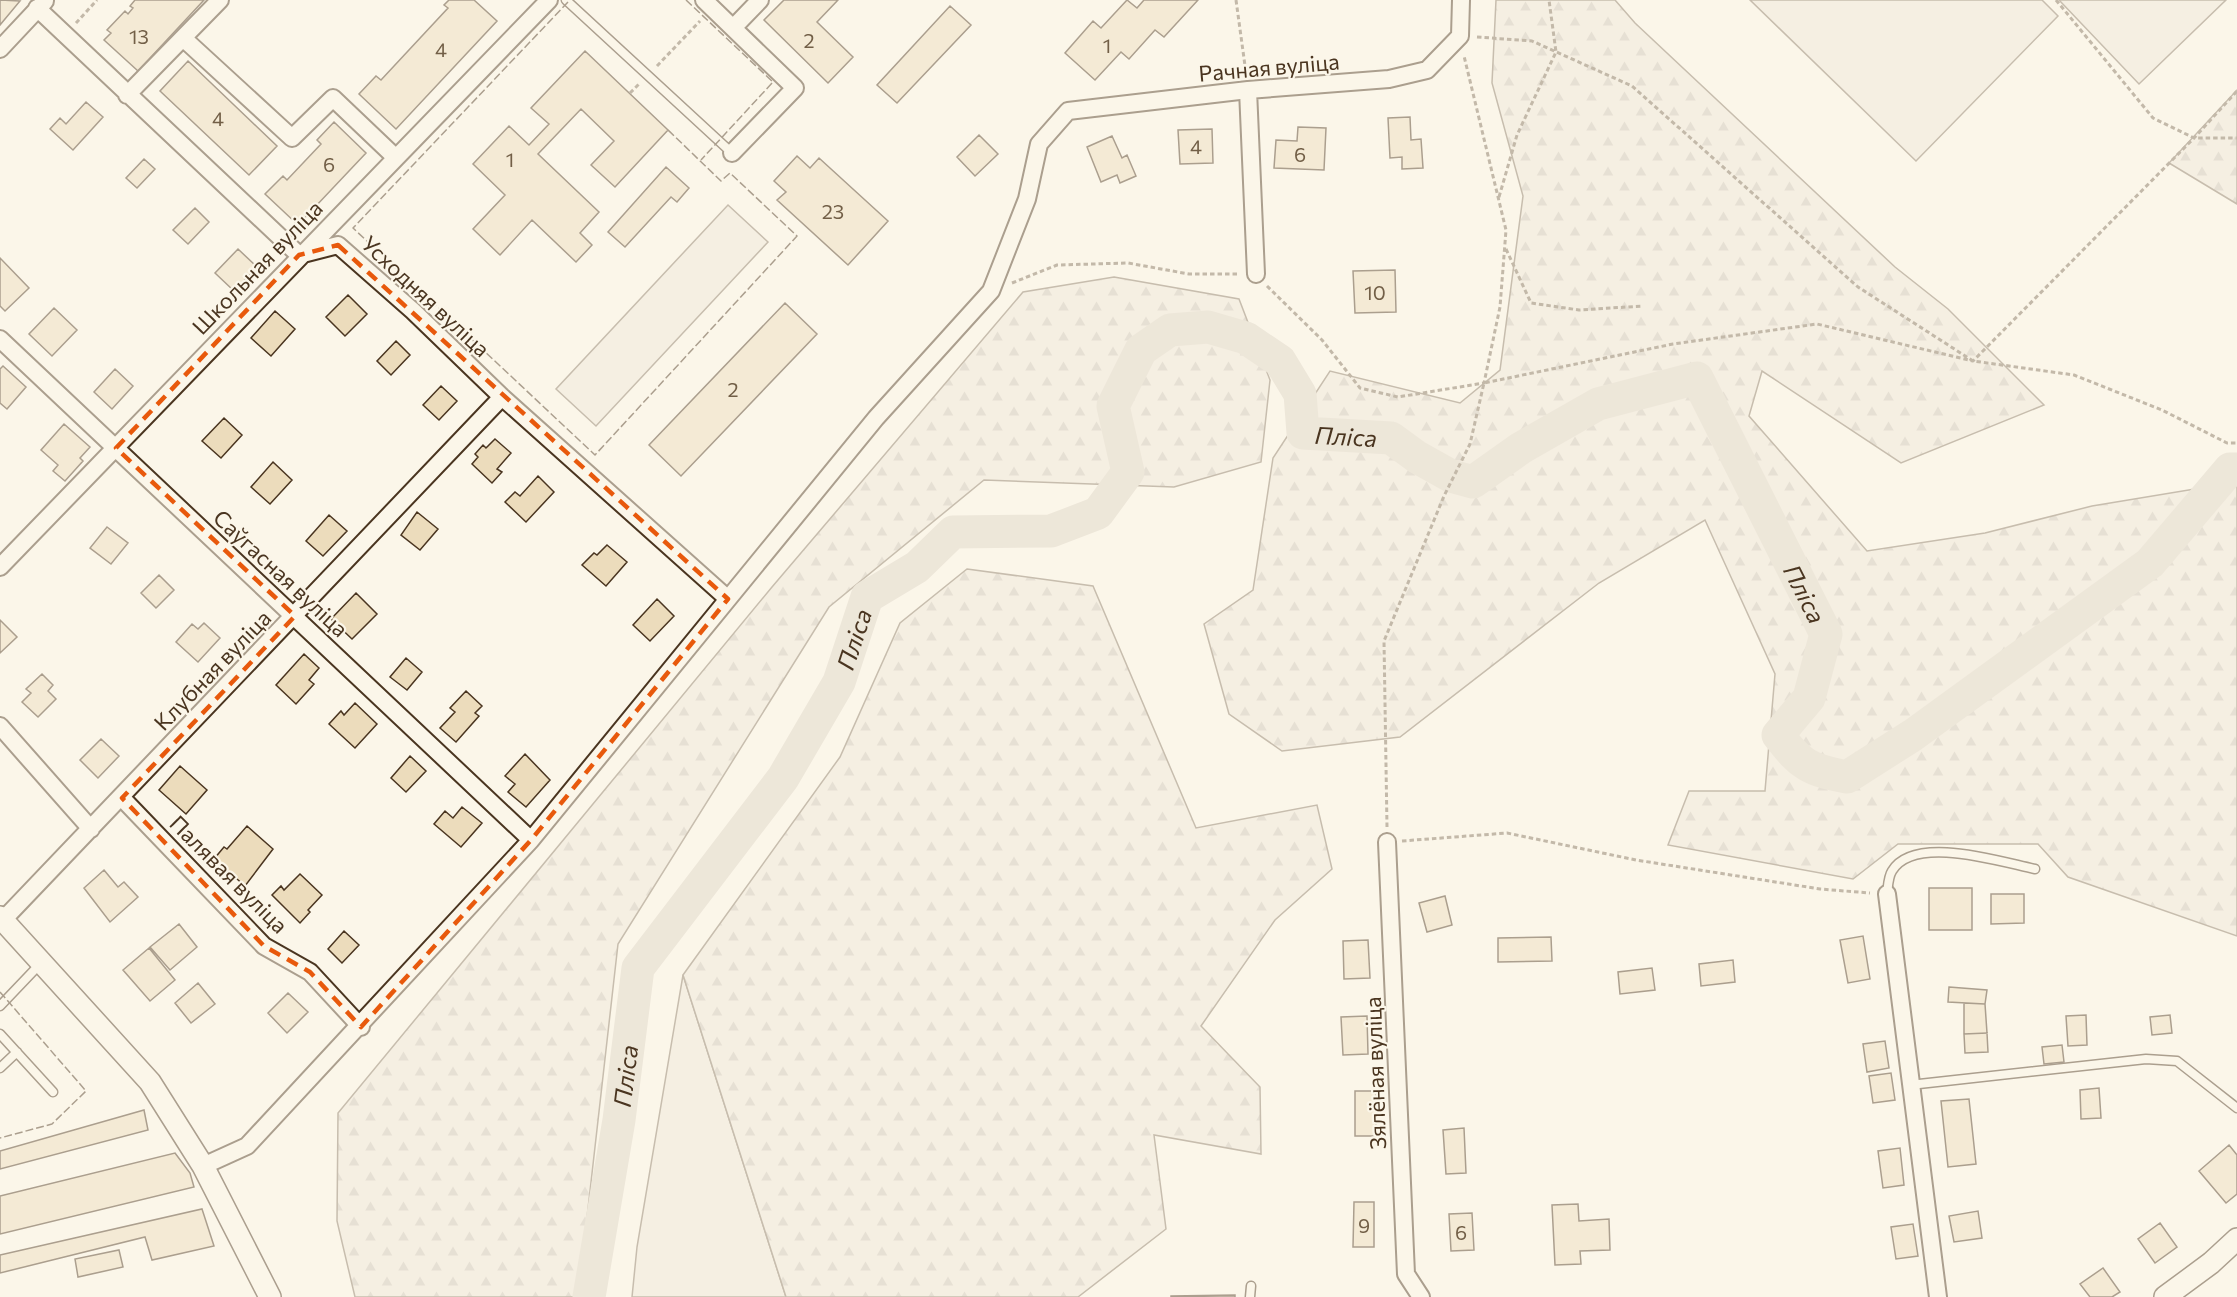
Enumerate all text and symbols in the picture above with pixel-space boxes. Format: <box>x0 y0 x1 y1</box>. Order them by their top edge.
house number: 13 <box>129 24 149 48</box>
house number: 2 <box>803 28 815 52</box>
house number: 1 <box>1103 33 1111 57</box>
house number: 4 <box>435 37 447 61</box>
street label: Рачная вуліца <box>1197 47 1341 87</box>
house number: 4 <box>212 106 224 130</box>
house number: 4 <box>1190 134 1202 158</box>
house number: 6 <box>1294 142 1306 166</box>
house number: 1 <box>506 147 514 171</box>
house number: 6 <box>323 152 335 176</box>
street label: Школьная вуліца <box>186 194 328 340</box>
house number: 23 <box>822 199 844 223</box>
street label: Усходняя вуліца <box>356 230 496 362</box>
house number: 10 <box>1364 280 1386 304</box>
house number: 2 <box>727 377 739 401</box>
water label: Пліса <box>1314 419 1378 452</box>
street label: Саўгасная вуліца <box>208 504 354 642</box>
water label: Пліса <box>1779 559 1832 628</box>
street label: Клубная вуліца <box>148 604 276 736</box>
water label: Пліса <box>830 605 877 673</box>
street label: Палявая вуліца <box>164 809 294 939</box>
street label: Зялёная вуліца <box>1359 996 1391 1150</box>
water label: Пліса <box>606 1043 643 1109</box>
house number: 9 <box>1358 1213 1370 1237</box>
house number: 6 <box>1455 1220 1467 1244</box>

